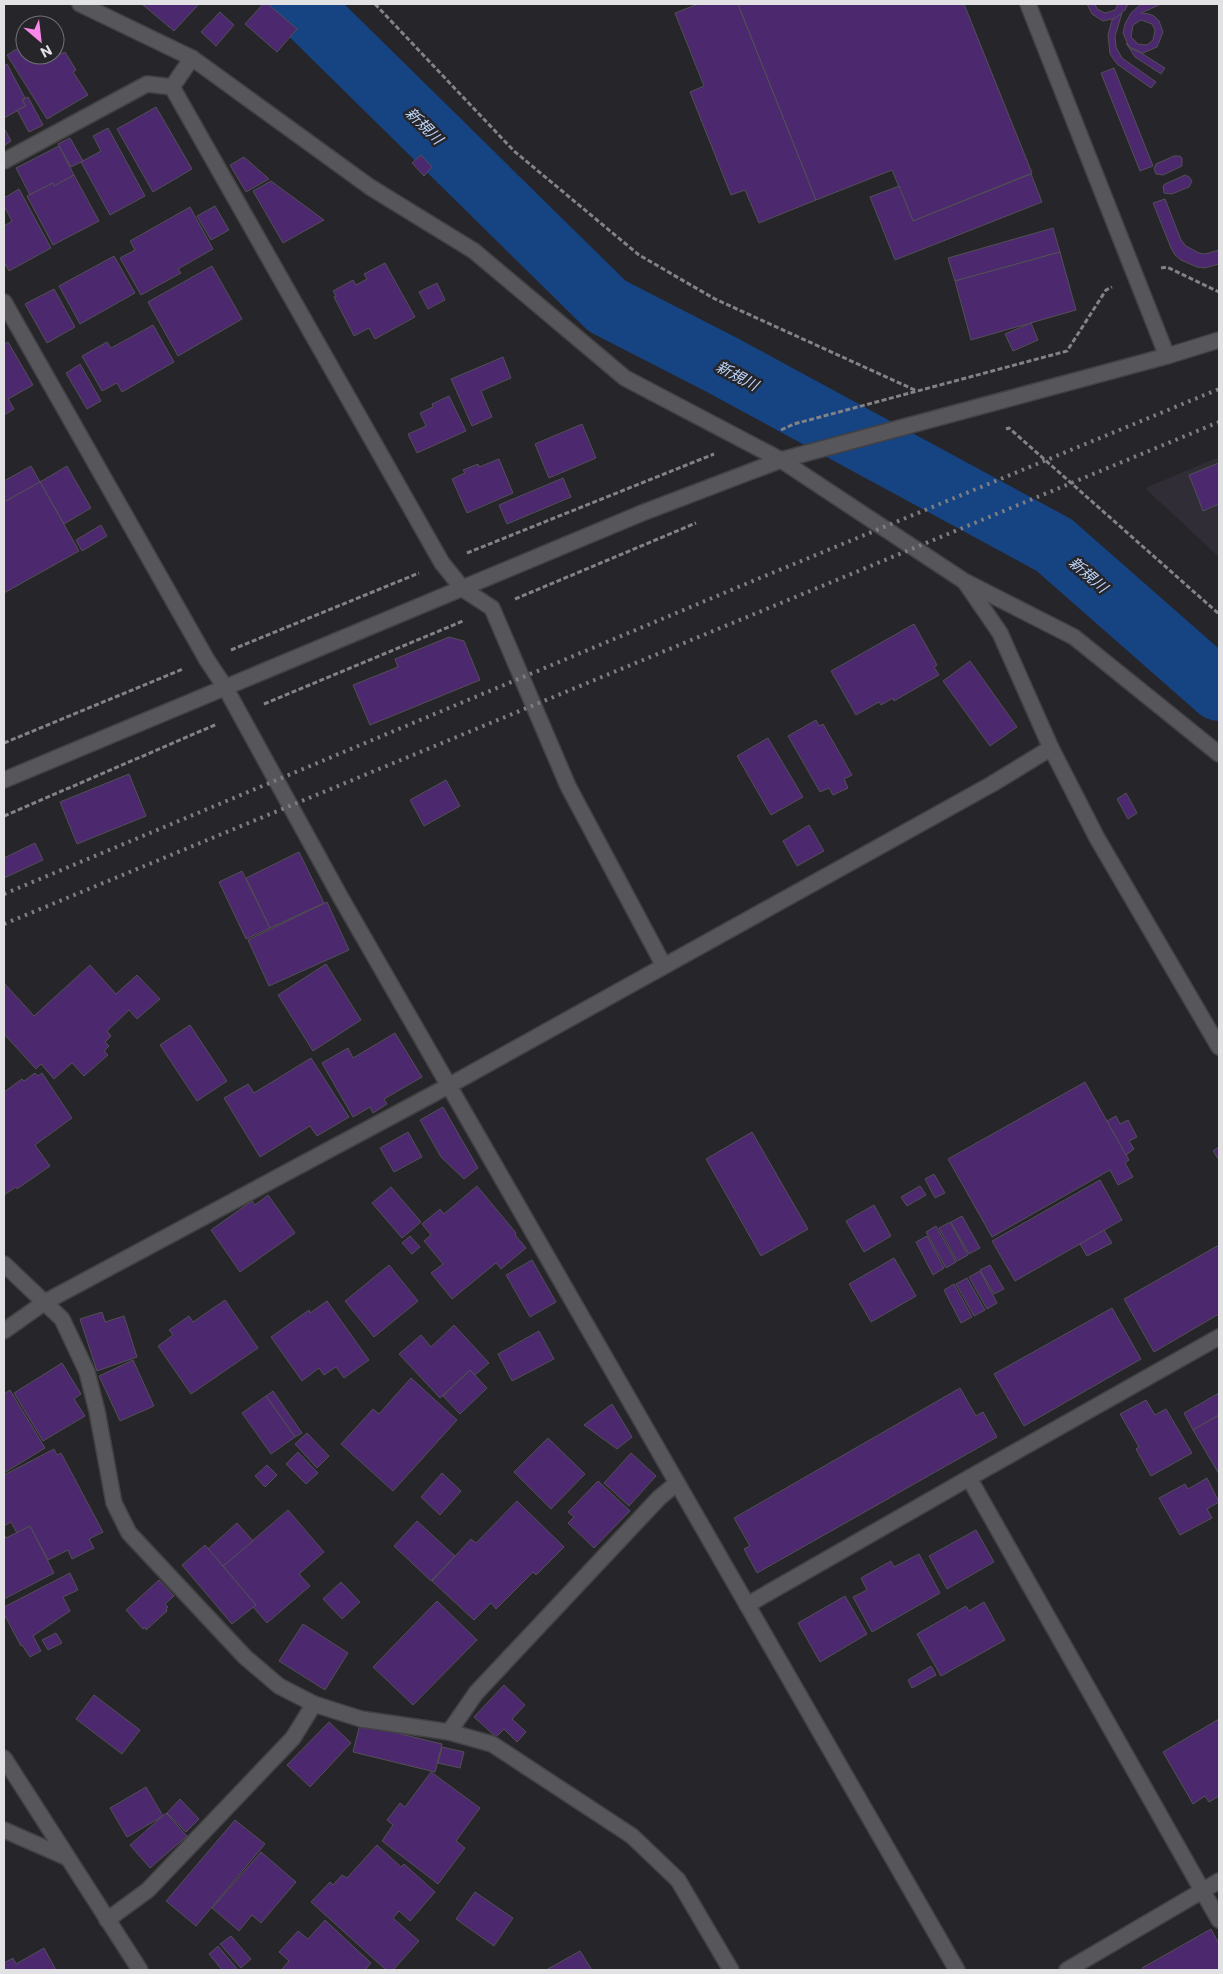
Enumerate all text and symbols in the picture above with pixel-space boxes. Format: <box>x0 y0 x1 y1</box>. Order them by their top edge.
north arrow <box>15 15 65 65</box>
text: N <box>38 42 55 62</box>
water label: 新規川 <box>402 103 448 149</box>
water label: 新規川 <box>713 357 763 395</box>
water label: 新規川 <box>1066 553 1113 597</box>

